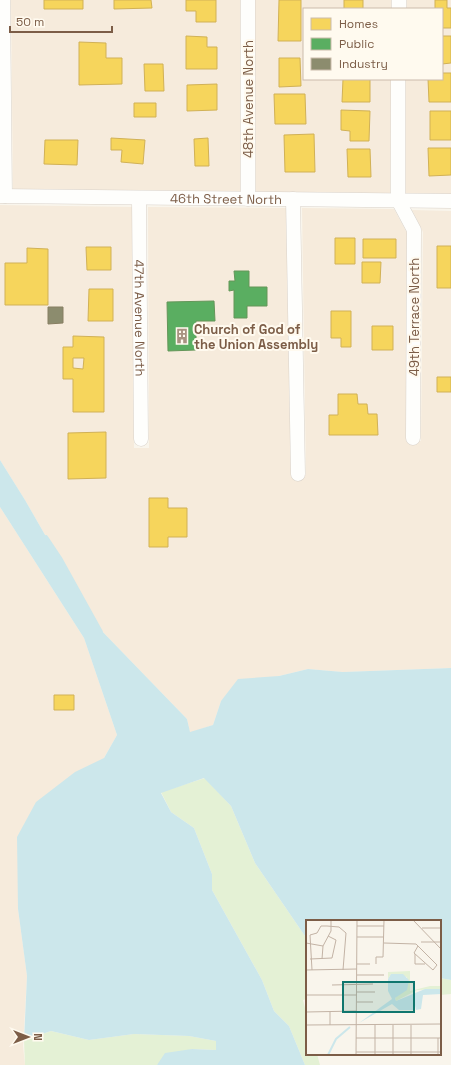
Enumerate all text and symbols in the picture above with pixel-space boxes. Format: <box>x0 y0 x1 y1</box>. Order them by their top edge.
scale bar <box>10 8 112 34</box>
legend <box>303 8 443 80</box>
text: 50 m <box>16 14 44 30</box>
text: Homes <box>339 16 378 32</box>
text: Public <box>339 36 374 52</box>
street label: 48th Avenue North <box>240 40 257 158</box>
text: Industry <box>339 56 388 72</box>
street label: 46th Street North <box>170 189 282 208</box>
street label: 49th Terrace North <box>406 258 423 376</box>
street label: 47th Avenue North <box>131 259 149 377</box>
place label: Church of God of the Union Assembly <box>194 321 318 353</box>
building icon: Church of God of the Union Assembly <box>173 327 191 345</box>
inset map <box>306 920 441 1055</box>
north arrow <box>8 1017 48 1057</box>
text: N <box>31 1033 45 1041</box>

